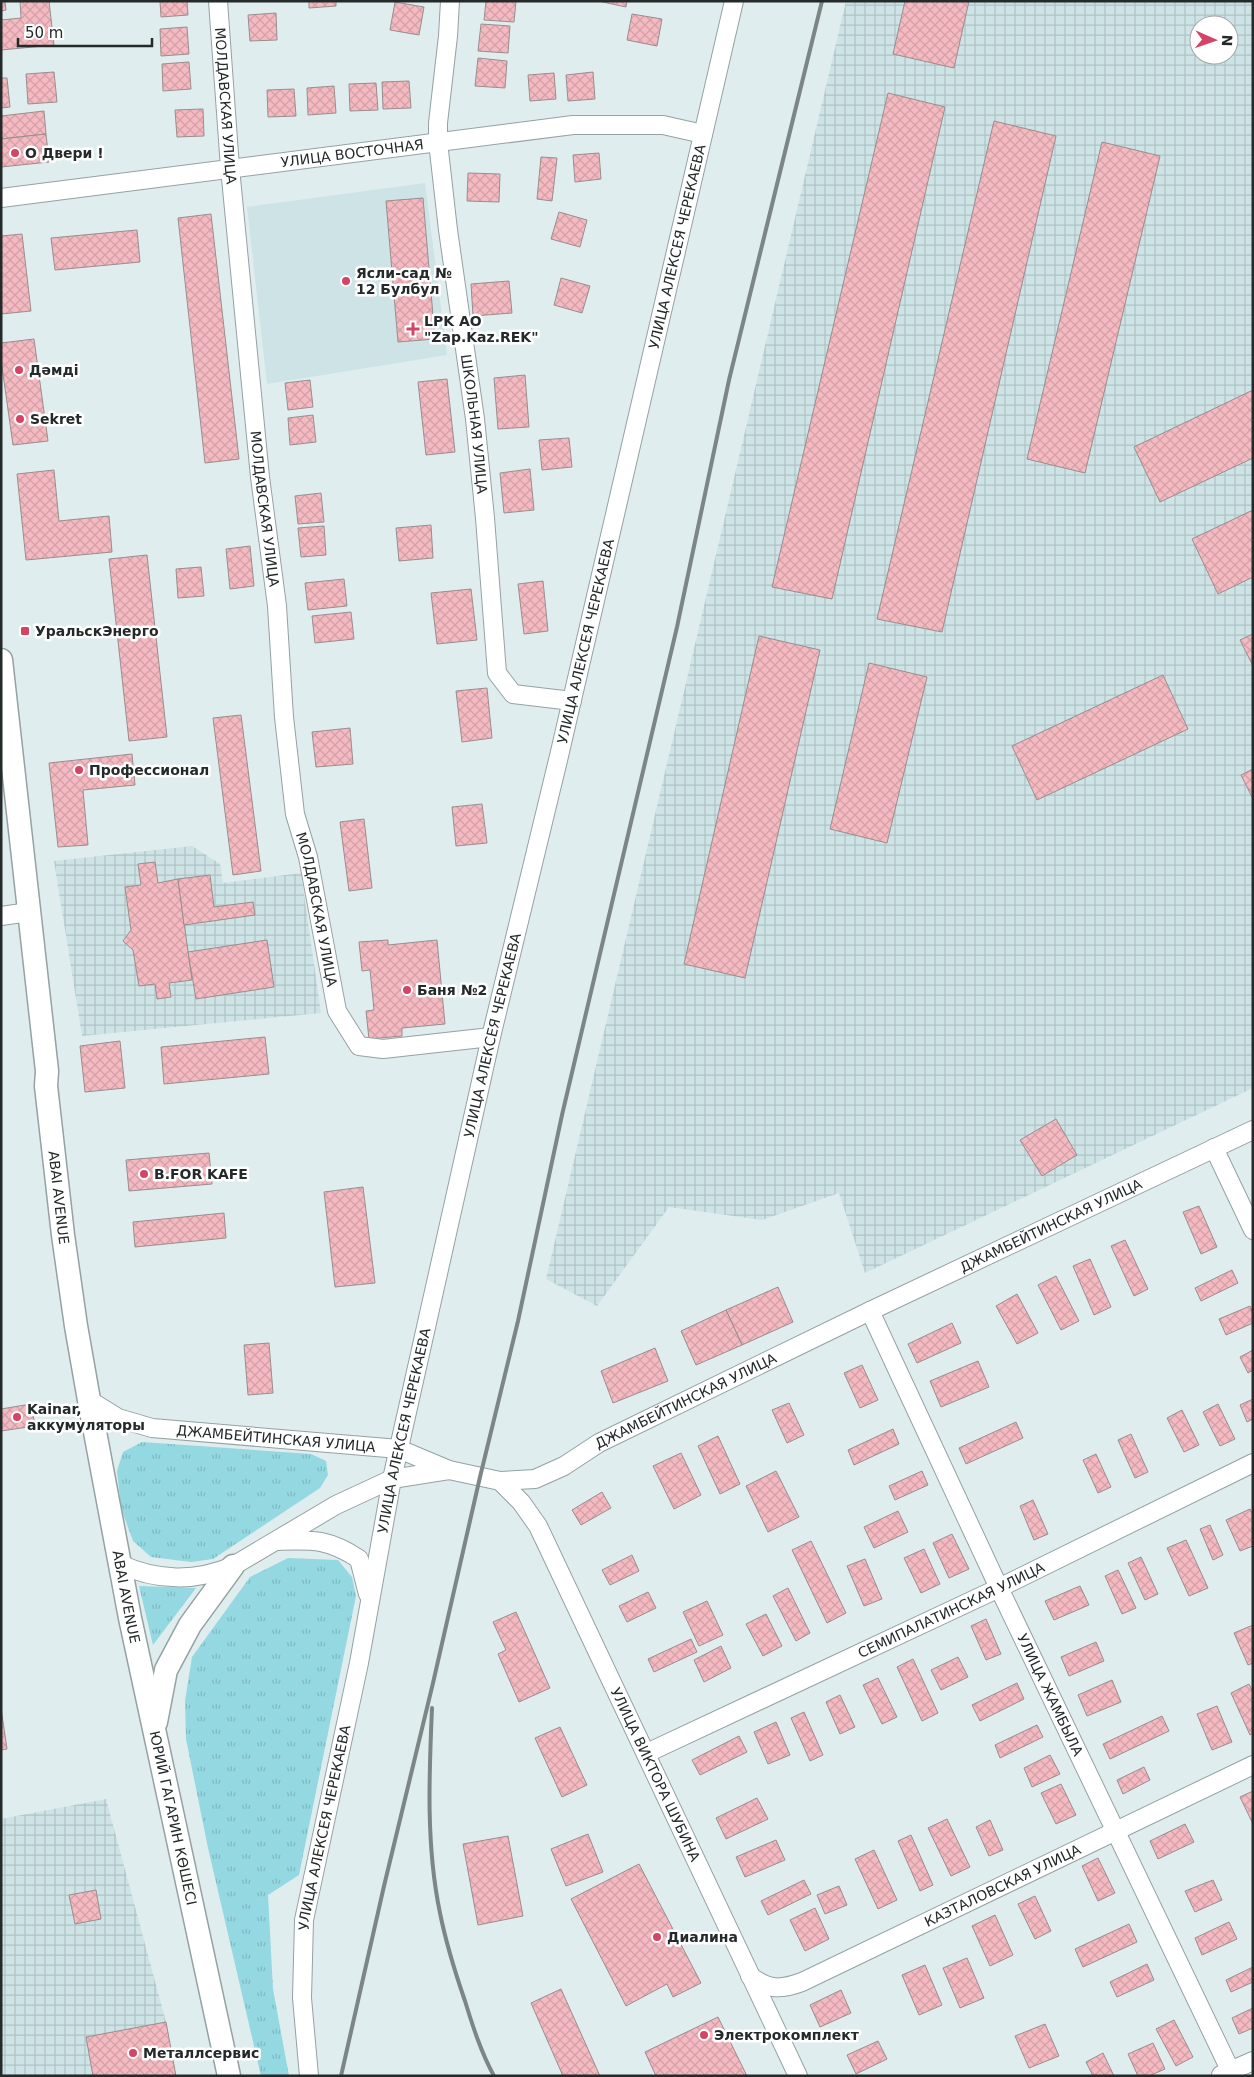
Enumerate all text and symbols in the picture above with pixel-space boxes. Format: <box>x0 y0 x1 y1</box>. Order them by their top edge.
scale bar <box>18 15 151 47</box>
north arrow <box>1189 15 1239 65</box>
text: 50 m <box>25 24 63 42</box>
street label: МОЛДАВСКАЯ УЛИЦА <box>212 27 240 185</box>
text: N <box>1219 34 1235 47</box>
street label: УЛИЦА ВОСТОЧНАЯ <box>280 136 425 170</box>
street label: УЛИЦА АЛЕКСЕЯ ЧЕРЕКАЕВА <box>646 142 709 351</box>
place label: О Двери ! <box>25 145 104 161</box>
marker: О Двери ! <box>9 147 21 159</box>
place label: Ясли-сад № 12 Булбул <box>356 265 452 297</box>
marker: Ясли-сад № 12 Булбул <box>340 275 352 287</box>
place label: LPK AO "Zap.Kaz.REK" <box>424 313 538 345</box>
marker: LPK AO "Zap.Kaz.REK" <box>406 322 420 336</box>
street label: ШКОЛЬНАЯ УЛИЦА <box>458 353 491 495</box>
place label: Дəмді <box>29 362 79 378</box>
marker: Дəмді <box>13 364 25 376</box>
place label: Sekret <box>30 411 82 427</box>
marker: Sekret <box>14 413 26 425</box>
street label: МОЛДАВСКАЯ УЛИЦА <box>248 430 282 588</box>
street label: УЛИЦА АЛЕКСЕЯ ЧЕРЕКАЕВА <box>554 537 617 745</box>
place label: УральскЭнерго <box>35 623 159 639</box>
marker: УральскЭнерго <box>19 625 31 637</box>
place label: Профессионал <box>89 762 209 778</box>
marker: Профессионал <box>73 764 85 776</box>
street label: МОЛДАВСКАЯ УЛИЦА <box>293 830 340 988</box>
street label: УЛИЦА АЛЕКСЕЯ ЧЕРЕКАЕВА <box>461 931 524 1139</box>
place label: Баня №2 <box>417 982 487 998</box>
marker: Баня №2 <box>401 984 413 996</box>
street label: ABAI AVENUE <box>45 1150 72 1246</box>
place label: B.FOR KAFE <box>154 1166 248 1182</box>
marker: B.FOR KAFE <box>138 1168 150 1180</box>
street label: ДЖАМБЕЙТИНСКАЯ УЛИЦА <box>957 1175 1145 1275</box>
street label: УЛИЦА АЛЕКСЕЯ ЧЕРЕКАЕВА <box>374 1326 434 1534</box>
street label: ДЖАМБЕЙТИНСКАЯ УЛИЦА <box>592 1350 779 1452</box>
place label: Kainar, аккумуляторы <box>27 1401 145 1433</box>
marker: Kainar, аккумуляторы <box>11 1411 23 1423</box>
street label: ДЖАМБЕЙТИНСКАЯ УЛИЦА <box>176 1422 377 1455</box>
street label: ABAI AVENUE <box>109 1549 143 1645</box>
street label: СЕМИПАЛАТИНСКАЯ УЛИЦА <box>855 1559 1047 1661</box>
street label: УЛИЦА ЖАМБЫЛА <box>1014 1631 1086 1759</box>
street label: УЛИЦА ВИКТОРА ШУБИНА <box>608 1685 704 1864</box>
street label: УЛИЦА АЛЕКСЕЯ ЧЕРЕКАЕВА <box>296 1723 354 1930</box>
street label: ЮРИЙ ГАГАРИН КӨШЕСІ <box>147 1729 200 1907</box>
street label: КАЗТАЛОВСКАЯ УЛИЦА <box>922 1841 1084 1930</box>
place label: Диалина <box>667 1929 738 1945</box>
marker: Диалина <box>651 1931 663 1943</box>
place label: Электрокомплект <box>714 2027 860 2043</box>
marker: Электрокомплект <box>698 2029 710 2041</box>
place label: Металлсервис <box>143 2045 259 2061</box>
marker: Металлсервис <box>127 2047 139 2059</box>

